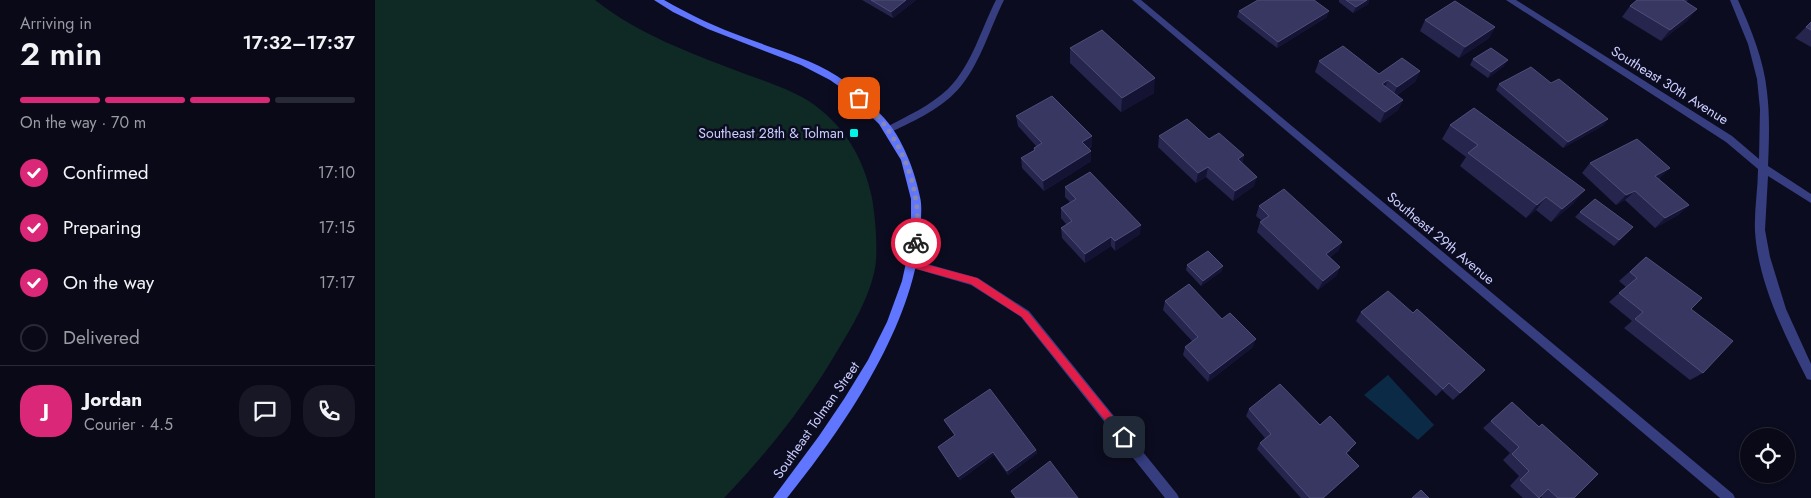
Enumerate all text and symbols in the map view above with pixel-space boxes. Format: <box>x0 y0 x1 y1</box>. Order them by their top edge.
text: Arriving in <box>20 12 92 35</box>
text: 17:32–17:37 <box>242 29 355 56</box>
text: 2 min <box>20 31 102 77</box>
street label: Southeast 30th Avenue <box>1607 41 1733 129</box>
pin <box>838 77 880 119</box>
icon: bag <box>845 84 873 112</box>
text: On the way · 70 m <box>20 111 146 134</box>
place label: Southeast 28th & Tolman <box>698 123 844 143</box>
marker: Southeast 28th & Tolman <box>848 127 860 139</box>
icon: check <box>20 159 48 187</box>
text: Confirmed <box>63 159 149 186</box>
text: 17:10 <box>318 161 355 184</box>
street label: Southeast 29th Avenue <box>1383 187 1499 289</box>
icon: check <box>20 214 48 242</box>
text: Preparing <box>63 214 141 241</box>
text: 17:15 <box>318 216 355 239</box>
courier <box>891 218 941 268</box>
icon: bike <box>902 229 930 257</box>
icon: check <box>20 269 48 297</box>
text: On the way <box>63 269 154 296</box>
text: 17:17 <box>319 271 355 294</box>
text: Delivered <box>63 324 140 351</box>
street label: Southeast Tolman Street <box>768 357 864 483</box>
button: chat <box>239 385 291 437</box>
button: phone <box>303 385 355 437</box>
text: Jordan <box>84 386 142 413</box>
text: J <box>43 397 49 424</box>
text: Courier · 4.5 <box>84 413 173 436</box>
pin <box>1103 416 1145 458</box>
icon: home <box>1110 423 1138 451</box>
map controls <box>1740 428 1795 483</box>
button: locate <box>1740 428 1795 483</box>

